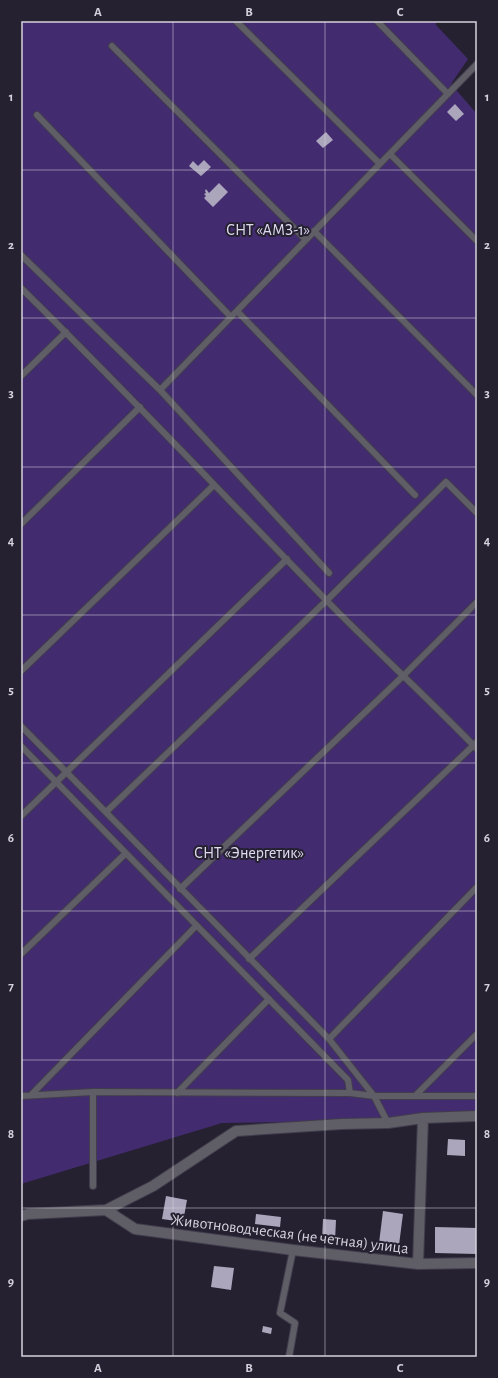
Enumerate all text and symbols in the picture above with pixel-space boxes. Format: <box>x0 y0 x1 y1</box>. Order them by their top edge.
text: A <box>94 6 102 19</box>
text: B <box>245 6 253 19</box>
text: C <box>397 6 404 19</box>
text: 1 <box>9 91 13 104</box>
text: 1 <box>485 91 489 104</box>
park label: СНТ «АМЗ-1» <box>226 222 310 238</box>
text: 2 <box>8 239 14 252</box>
text: 2 <box>484 239 490 252</box>
text: 3 <box>8 387 14 400</box>
text: 3 <box>484 387 490 400</box>
text: 4 <box>8 535 15 548</box>
text: 4 <box>484 535 491 548</box>
text: 5 <box>8 684 14 697</box>
text: 5 <box>484 684 490 697</box>
text: 6 <box>8 832 14 845</box>
text: 6 <box>484 832 490 845</box>
park label: СНТ «Энергетик» <box>194 845 304 861</box>
text: 7 <box>8 980 14 993</box>
text: 7 <box>484 980 490 993</box>
text: 8 <box>8 1128 14 1141</box>
text: 8 <box>484 1128 490 1141</box>
street label: Животноводческая (не четная) улица <box>170 1211 410 1257</box>
text: 9 <box>8 1276 14 1289</box>
text: 9 <box>484 1276 490 1289</box>
text: A <box>94 1362 102 1375</box>
text: B <box>245 1362 253 1375</box>
text: C <box>397 1362 404 1375</box>

